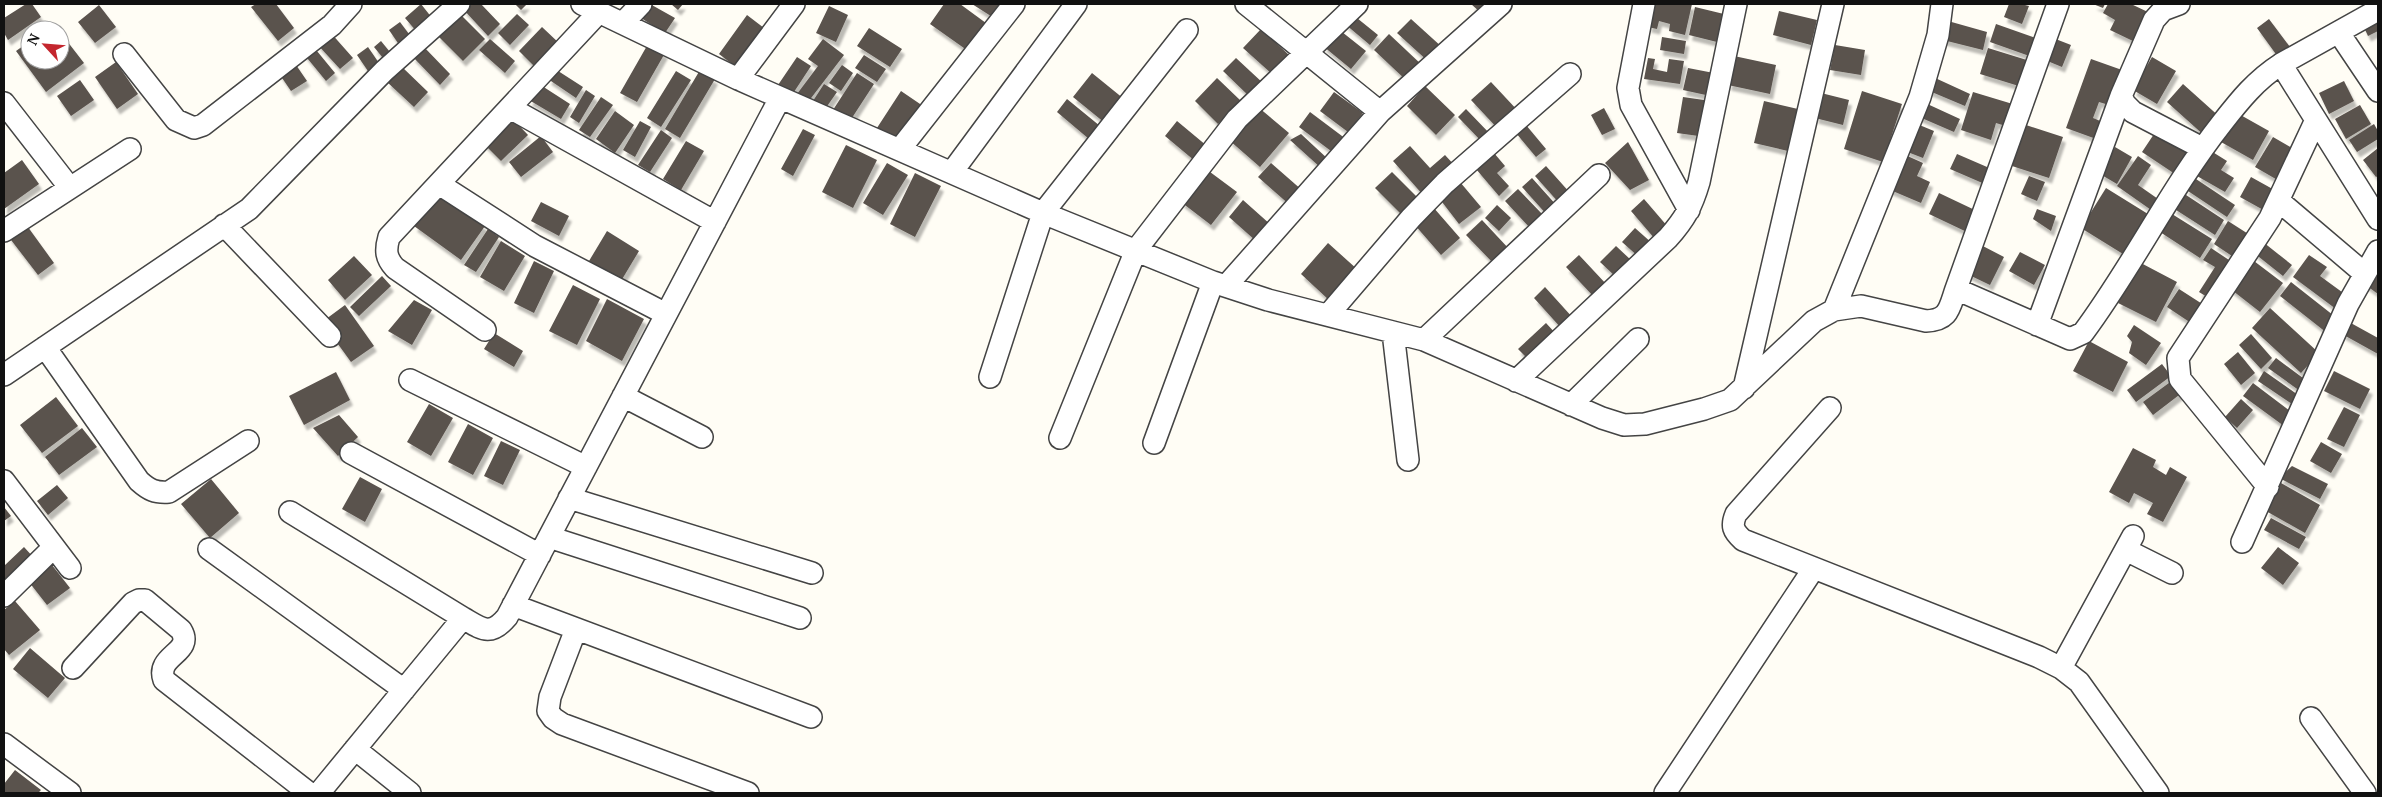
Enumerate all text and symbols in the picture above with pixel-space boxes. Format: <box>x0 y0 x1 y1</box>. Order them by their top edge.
north arrow <box>20 20 70 70</box>
text: N <box>22 30 44 48</box>

